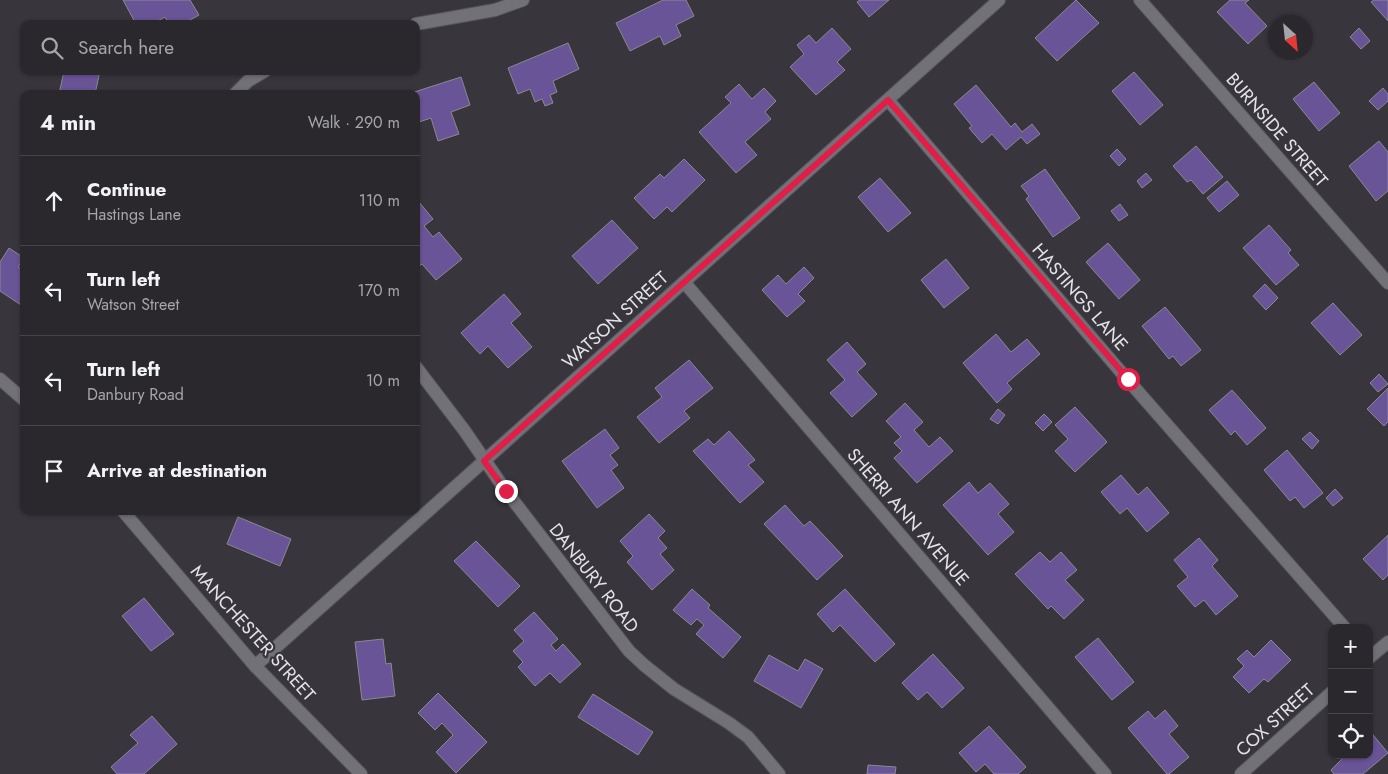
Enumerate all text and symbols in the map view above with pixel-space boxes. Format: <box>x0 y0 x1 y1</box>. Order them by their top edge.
north arrow <box>1268 15 1313 60</box>
search box <box>20 20 420 75</box>
icon: search <box>38 34 66 62</box>
text: Search here <box>78 34 174 61</box>
street label: BURNSIDE STREET <box>1220 67 1334 193</box>
text: 4 min <box>40 108 96 138</box>
text: Walk · 290 m <box>308 111 400 134</box>
text: Continue <box>87 176 166 203</box>
icon: ahead <box>40 187 68 215</box>
text: 110 m <box>359 189 400 212</box>
text: Hastings Lane <box>87 203 181 226</box>
street label: HASTINGS LANE <box>1026 238 1134 356</box>
street label: WATSON STREET <box>556 265 674 375</box>
text: Turn left <box>87 266 160 293</box>
icon: left <box>40 277 68 305</box>
text: 170 m <box>358 279 400 302</box>
text: Watson Street <box>87 293 179 316</box>
text: Turn left <box>87 356 160 383</box>
icon: left <box>40 367 68 395</box>
route start <box>1117 368 1140 391</box>
text: 10 m <box>366 369 400 392</box>
text: Danbury Road <box>87 383 184 406</box>
street label: SHERRI ANN AVENUE <box>841 443 975 591</box>
icon: arrive <box>40 457 68 485</box>
text: Arrive at destination <box>87 457 267 484</box>
route end <box>495 480 518 503</box>
street label: DANBURY ROAD <box>543 518 645 638</box>
street label: MANCHESTER STREET <box>185 559 322 707</box>
map controls <box>1328 624 1373 759</box>
button: + <box>1328 624 1373 669</box>
button: − <box>1328 669 1373 714</box>
street label: COX STREET <box>1230 677 1321 762</box>
button: locate <box>1328 714 1373 759</box>

